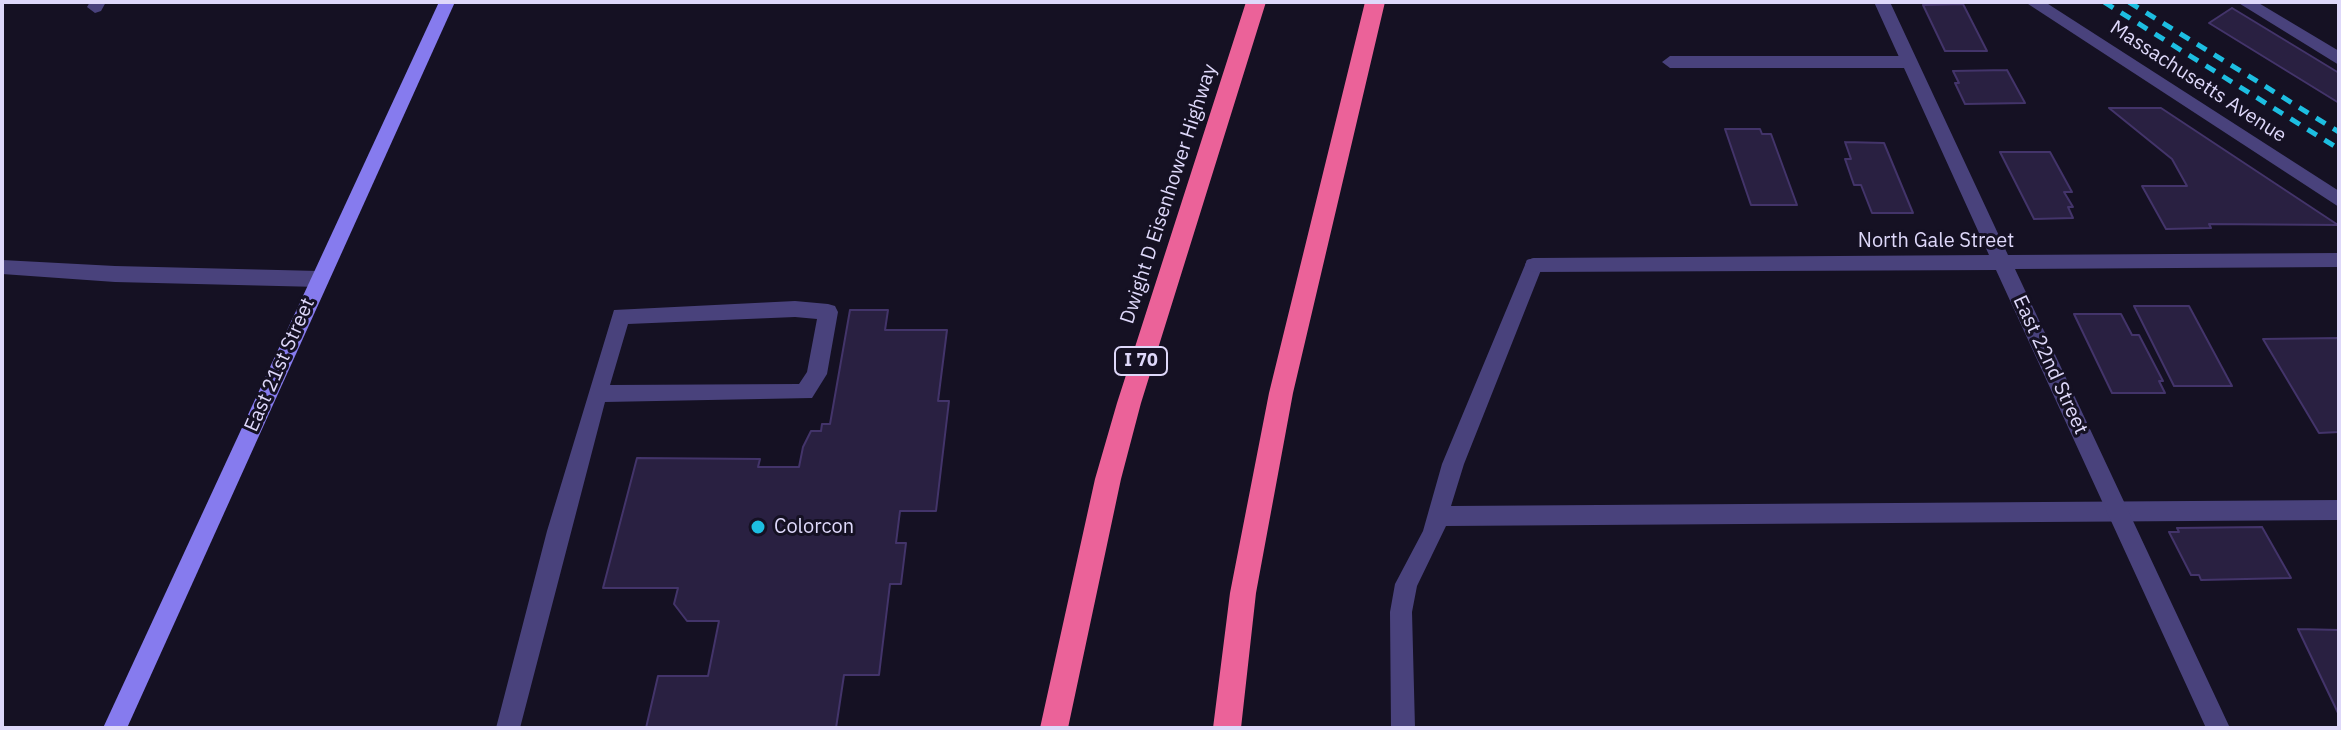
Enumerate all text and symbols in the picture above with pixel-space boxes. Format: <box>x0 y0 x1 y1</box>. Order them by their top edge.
street label: Massachusetts Avenue <box>2105 16 2291 148</box>
street label: Dwight D Eisenhower Highway <box>1116 61 1222 327</box>
street label: North Gale Street <box>1858 229 2014 253</box>
street label: East 22nd Street <box>2007 292 2093 438</box>
street label: East 21st Street <box>240 294 320 436</box>
road number: I 70 <box>1115 347 1167 375</box>
place label: Colorcon <box>774 515 854 539</box>
marker: Colorcon <box>749 518 767 536</box>

